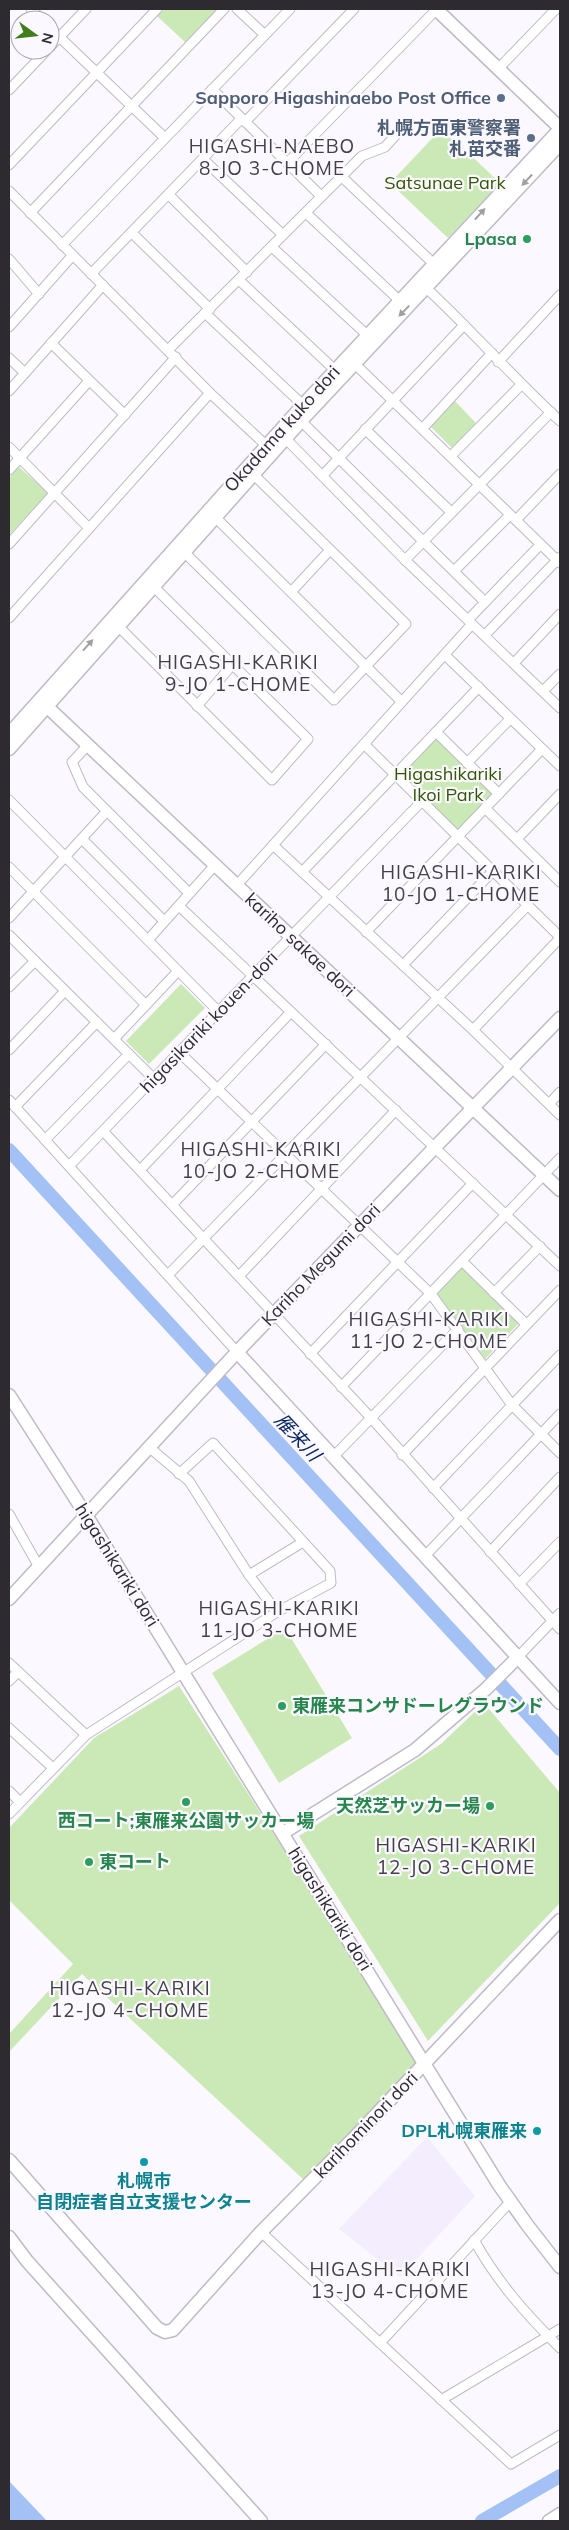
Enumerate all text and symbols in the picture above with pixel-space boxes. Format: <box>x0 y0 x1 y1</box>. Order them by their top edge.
north arrow <box>10 10 60 60</box>
text: N <box>37 31 58 46</box>
place label: Sapporo Higashinaebo Post Office <box>195 86 491 109</box>
marker: Sapporo Higashinaebo Post Office <box>495 92 507 104</box>
place label: 札幌方面東警察署 札苗交番 <box>377 116 521 160</box>
marker: 札幌方面東警察署 札苗交番 <box>525 132 537 144</box>
district label: HIGASHI-NAEBO 8-JO 3-CHOME <box>189 134 355 180</box>
park label: Satsunae Park <box>384 171 506 194</box>
one-way arrow <box>521 173 533 185</box>
one-way arrow <box>474 209 486 221</box>
place label: Lpasa <box>464 227 517 250</box>
marker: Lpasa <box>521 233 533 245</box>
one-way arrow <box>398 305 410 317</box>
street label: Okadama kuko dori <box>219 361 344 497</box>
one-way arrow <box>82 640 94 652</box>
district label: HIGASHI-KARIKI 9-JO 1-CHOME <box>157 650 319 696</box>
park label: Higashikariki Ikoi Park <box>394 762 502 806</box>
district label: HIGASHI-KARIKI 10-JO 1-CHOME <box>380 860 542 906</box>
street label: kariho sakae dori <box>240 888 360 1002</box>
street label: higasikariki kouen-dori <box>135 946 282 1098</box>
district label: HIGASHI-KARIKI 10-JO 2-CHOME <box>180 1137 342 1183</box>
street label: Kariho Megumi dori <box>256 1198 385 1331</box>
district label: HIGASHI-KARIKI 11-JO 2-CHOME <box>348 1307 510 1353</box>
water label: 雁来川 <box>270 1408 328 1467</box>
street label: higashikariki dori <box>70 1499 165 1631</box>
district label: HIGASHI-KARIKI 11-JO 3-CHOME <box>198 1596 360 1642</box>
place label: 東雁来コンサドーレグラウンド <box>292 1694 544 1717</box>
marker: 東雁来コンサドーレグラウンド <box>276 1700 288 1712</box>
place label: 天然芝サッカー場 <box>336 1794 480 1817</box>
marker: 西コート;東雁来公園サッカー場 <box>180 1796 192 1808</box>
marker: 天然芝サッカー場 <box>484 1800 496 1812</box>
place label: 西コート;東雁来公園サッカー場 <box>58 1809 314 1832</box>
district label: HIGASHI-KARIKI 12-JO 3-CHOME <box>375 1833 537 1879</box>
street label: higashikariki dori <box>283 1843 378 1975</box>
place label: 東コート <box>99 1850 171 1873</box>
marker: 東コート <box>83 1856 95 1868</box>
district label: HIGASHI-KARIKI 12-JO 4-CHOME <box>49 1976 211 2022</box>
street label: karihominori dori <box>309 2066 423 2183</box>
place label: DPL札幌東雁来 <box>401 2119 527 2142</box>
marker: DPL札幌東雁来 <box>531 2125 543 2137</box>
marker: 札幌市 自閉症者自立支援センター <box>138 2156 150 2168</box>
place label: 札幌市 自閉症者自立支援センター <box>36 2169 252 2213</box>
district label: HIGASHI-KARIKI 13-JO 4-CHOME <box>309 2257 471 2303</box>

